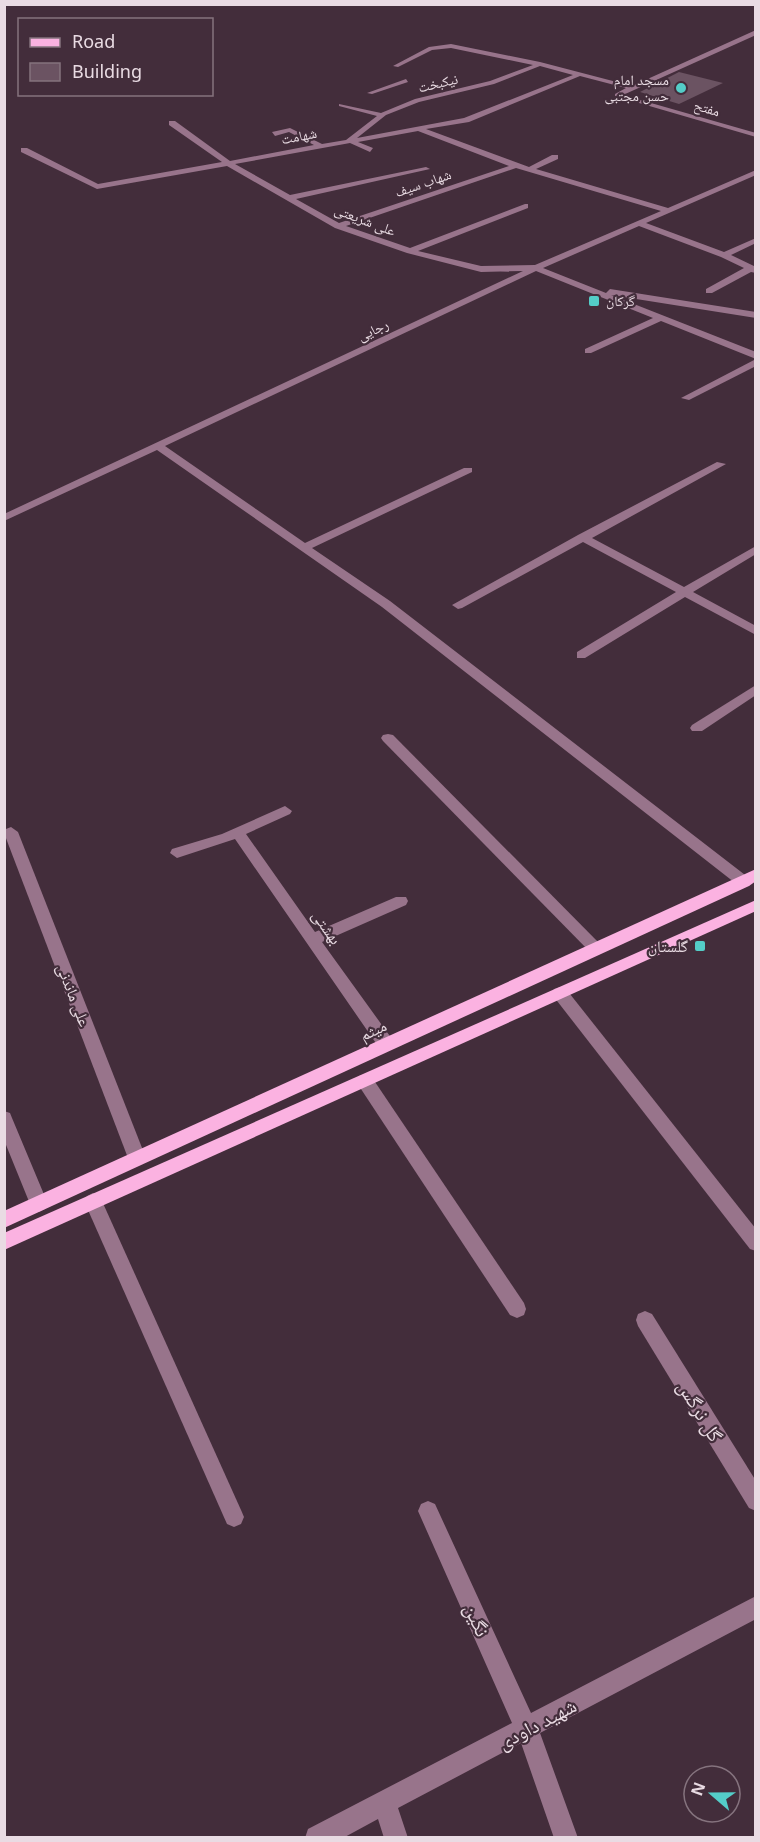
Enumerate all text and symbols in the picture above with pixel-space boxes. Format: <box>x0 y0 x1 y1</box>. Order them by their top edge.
legend <box>18 18 213 96</box>
text: Road <box>72 29 115 53</box>
text: Building <box>72 59 142 83</box>
street label: نیکبخت <box>416 69 460 96</box>
place label: مسجد امام حسن مجتبی <box>605 70 669 105</box>
marker: مسجد امام حسن مجتبی <box>674 81 688 95</box>
street label: مفتح <box>692 95 722 121</box>
street label: شهامت <box>279 123 318 148</box>
street label: شهاب سیف <box>392 164 453 201</box>
street label: علی شریعتی <box>332 199 398 240</box>
place label: گرکان <box>606 291 635 310</box>
marker: گرکان <box>587 294 601 308</box>
street label: رجایی <box>354 314 391 345</box>
street label: بهشتی <box>307 905 347 949</box>
place label: گلستان <box>648 935 688 957</box>
marker: گلستان <box>693 939 707 953</box>
street label: علی ماندنی <box>52 960 96 1030</box>
street label: میثم <box>356 1014 390 1046</box>
street label: گل نرگس <box>671 1375 729 1447</box>
street label: نگین <box>458 1599 497 1641</box>
street label: شهید داودی <box>493 1692 581 1756</box>
north arrow <box>682 1764 742 1824</box>
text: N <box>685 1779 710 1799</box>

